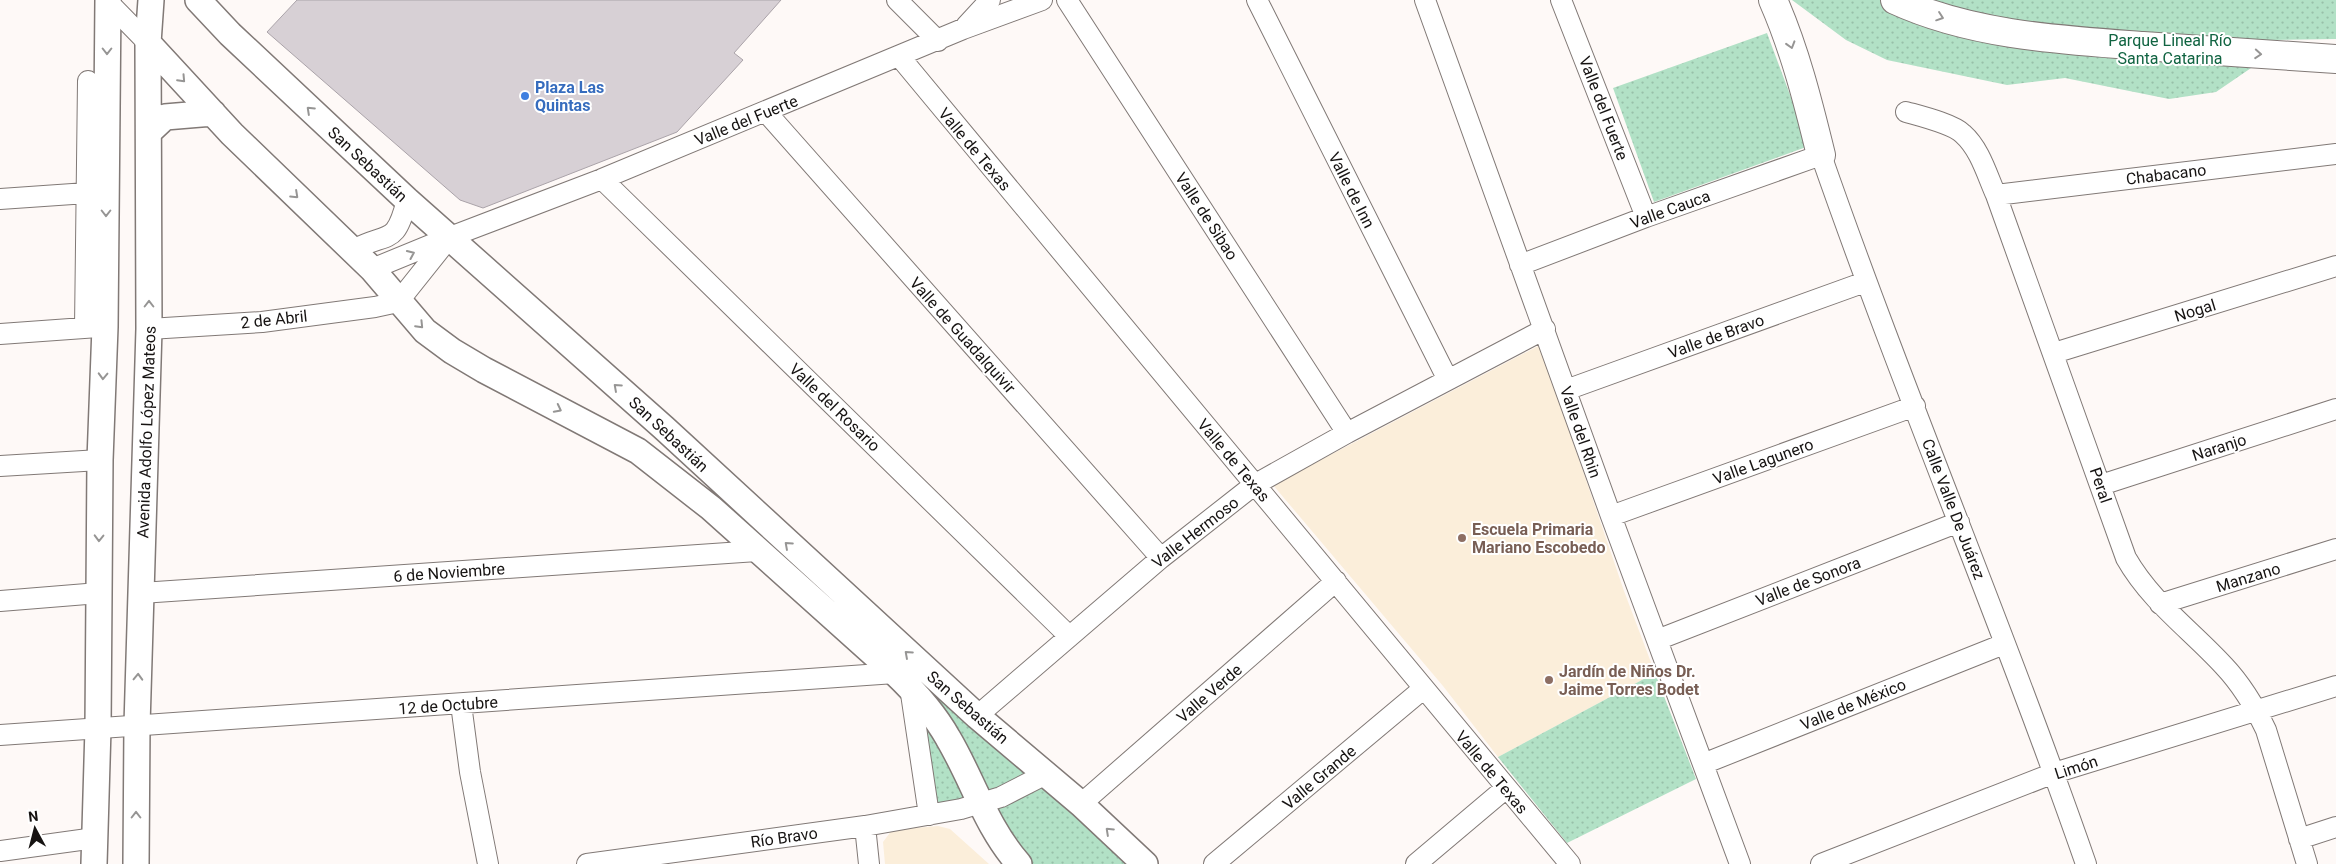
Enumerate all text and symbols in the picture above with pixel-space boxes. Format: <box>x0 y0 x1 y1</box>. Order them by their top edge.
one-way arrow <box>1936 11 1944 21</box>
park label: Parque Lineal Río Santa Catarina <box>2108 31 2232 68</box>
one-way arrow <box>1785 41 1795 49</box>
one-way arrow <box>102 48 112 55</box>
one-way arrow <box>2254 48 2262 59</box>
street label: Valle del Fuerte <box>1575 54 1632 163</box>
one-way arrow <box>176 73 185 82</box>
place label: Plaza Las Quintas <box>535 78 604 115</box>
marker: Plaza Las Quintas <box>519 90 531 102</box>
street label: Valle del Fuerte <box>692 91 801 150</box>
street label: Valle de Texas <box>935 104 1015 195</box>
one-way arrow <box>307 107 316 116</box>
street label: San Sebastián <box>324 123 411 206</box>
street label: Valle de Inn <box>1324 149 1379 231</box>
street label: Chabacano <box>2125 160 2207 189</box>
street label: Valle de Sibao <box>1171 169 1242 264</box>
street label: Valle Cauca <box>1628 186 1713 233</box>
one-way arrow <box>289 189 298 198</box>
one-way arrow <box>101 210 111 218</box>
one-way arrow <box>406 249 415 260</box>
street label: Valle de Guadalquivir <box>906 274 1020 398</box>
street label: Nogal <box>2172 295 2218 326</box>
one-way arrow <box>144 300 154 308</box>
street label: 2 de Abril <box>240 307 308 332</box>
street label: Valle de Bravo <box>1666 310 1767 363</box>
one-way arrow <box>414 319 423 328</box>
street label: Avenida Adolfo López Mateos <box>133 325 160 539</box>
street label: Valle del Rosario <box>785 359 884 455</box>
one-way arrow <box>98 372 108 380</box>
one-way arrow <box>614 384 623 393</box>
street label: Valle del Rhin <box>1556 384 1605 480</box>
street label: San Sebastián <box>625 393 712 476</box>
one-way arrow <box>553 403 562 413</box>
street label: Valle de Texas <box>1194 415 1274 506</box>
street label: Naranjo <box>2190 430 2249 465</box>
street label: Valle Lagunero <box>1710 434 1816 488</box>
street label: Calle Valle De Juárez <box>1918 436 1989 582</box>
street label: Peral <box>2086 465 2115 505</box>
street label: Valle Hermoso <box>1148 493 1242 572</box>
place label: Escuela Primaria Mariano Escobedo <box>1472 520 1605 557</box>
marker: Escuela Primaria Mariano Escobedo <box>1456 532 1468 544</box>
one-way arrow <box>94 535 104 543</box>
one-way arrow <box>785 541 794 550</box>
street label: Valle de Sonora <box>1753 553 1863 610</box>
street label: 6 de Noviembre <box>393 559 505 586</box>
street label: Manzano <box>2214 559 2283 596</box>
one-way arrow <box>905 651 914 660</box>
street label: Valle Verde <box>1173 660 1246 727</box>
place label: Jardín de Niños Dr. Jaime Torres Bodet <box>1559 662 1700 699</box>
street label: San Sebastián <box>923 667 1012 748</box>
one-way arrow <box>133 672 144 680</box>
marker: Jardín de Niños Dr. Jaime Torres Bodet <box>1543 674 1555 686</box>
street label: Valle de México <box>1798 675 1909 734</box>
street label: 12 de Octubre <box>398 693 498 718</box>
street label: Valle de Texas <box>1452 727 1532 818</box>
street label: Valle Grande <box>1279 741 1360 814</box>
street label: Limón <box>2052 752 2100 783</box>
north arrow <box>10 804 60 854</box>
text: N <box>28 808 39 825</box>
one-way arrow <box>131 811 141 819</box>
street label: Río Bravo <box>749 823 819 852</box>
one-way arrow <box>1106 828 1115 837</box>

